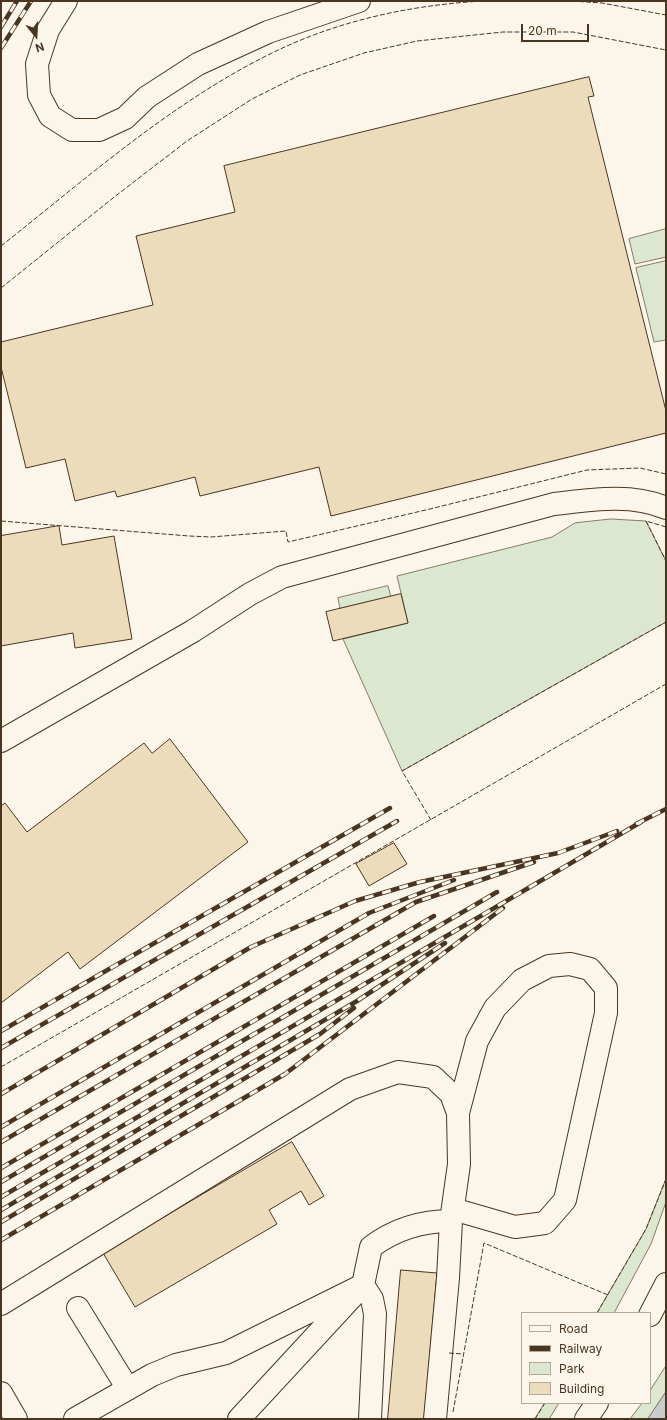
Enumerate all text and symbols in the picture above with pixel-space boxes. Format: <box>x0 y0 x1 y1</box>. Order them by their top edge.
north arrow <box>16 16 56 56</box>
scale bar <box>523 16 591 42</box>
text: 20 m <box>528 23 557 38</box>
text: N <box>34 39 46 55</box>
legend <box>521 1312 651 1404</box>
text: Road <box>559 1321 588 1336</box>
text: Railway <box>559 1341 602 1356</box>
text: Park <box>559 1361 585 1376</box>
text: Building <box>559 1381 604 1396</box>

